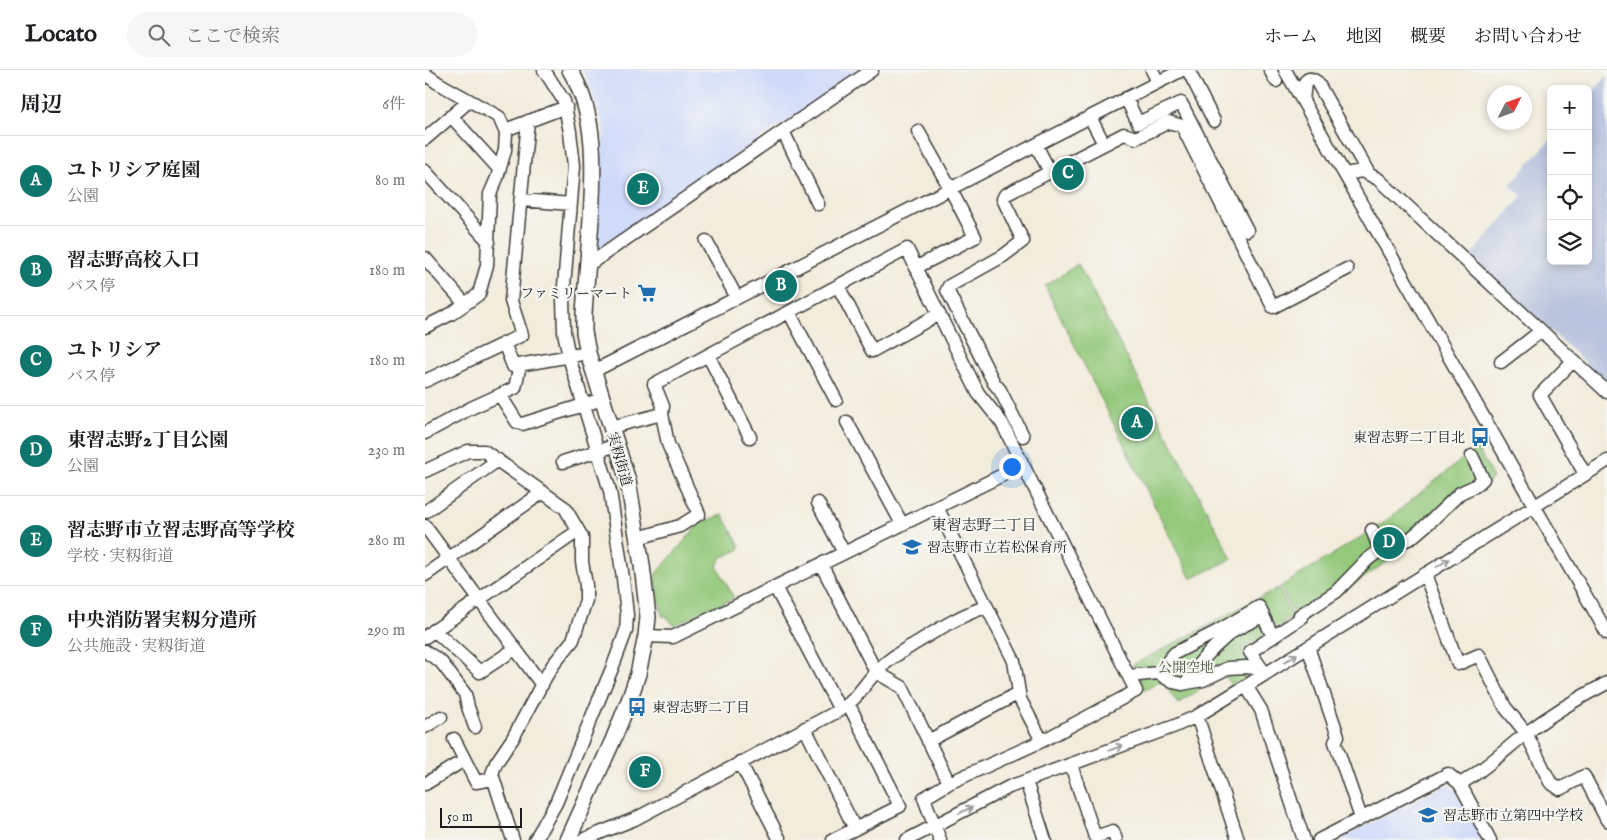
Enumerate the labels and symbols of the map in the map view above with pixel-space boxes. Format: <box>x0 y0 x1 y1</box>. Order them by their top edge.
north arrow <box>1487 85 1532 130</box>
pin: C <box>1052 155 1084 193</box>
pin: E <box>627 170 659 208</box>
pin: B <box>765 267 797 305</box>
supermarket icon: ファミリーマート <box>636 282 658 304</box>
place label: ファミリーマート <box>520 285 632 303</box>
pin: A <box>1121 404 1153 442</box>
bus stop icon: 東習志野二丁目北 <box>1469 426 1491 448</box>
place label: 東習志野二丁目北 <box>1353 429 1465 447</box>
street label: 実籾街道 <box>603 430 635 489</box>
your location <box>999 454 1025 480</box>
district label: 東習志野二丁目 <box>931 516 1037 535</box>
pin: D <box>1373 524 1405 562</box>
school or university icon: 習志野市立若松保育所 <box>901 536 923 558</box>
place label: 習志野市立若松保育所 <box>927 539 1067 557</box>
one-way arrow <box>1436 557 1450 567</box>
one-way arrow <box>1283 653 1297 663</box>
park label: 公開空地 <box>1158 659 1214 677</box>
bus stop icon: 東習志野二丁目 <box>626 696 648 718</box>
place label: 東習志野二丁目 <box>652 699 750 717</box>
one-way arrow <box>1108 743 1123 752</box>
pin: F <box>629 753 661 791</box>
school or university icon: 習志野市立第四中学校 <box>1417 804 1439 826</box>
scale bar <box>440 805 523 828</box>
one-way arrow <box>958 805 973 815</box>
place label: 習志野市立第四中学校 <box>1443 807 1583 825</box>

